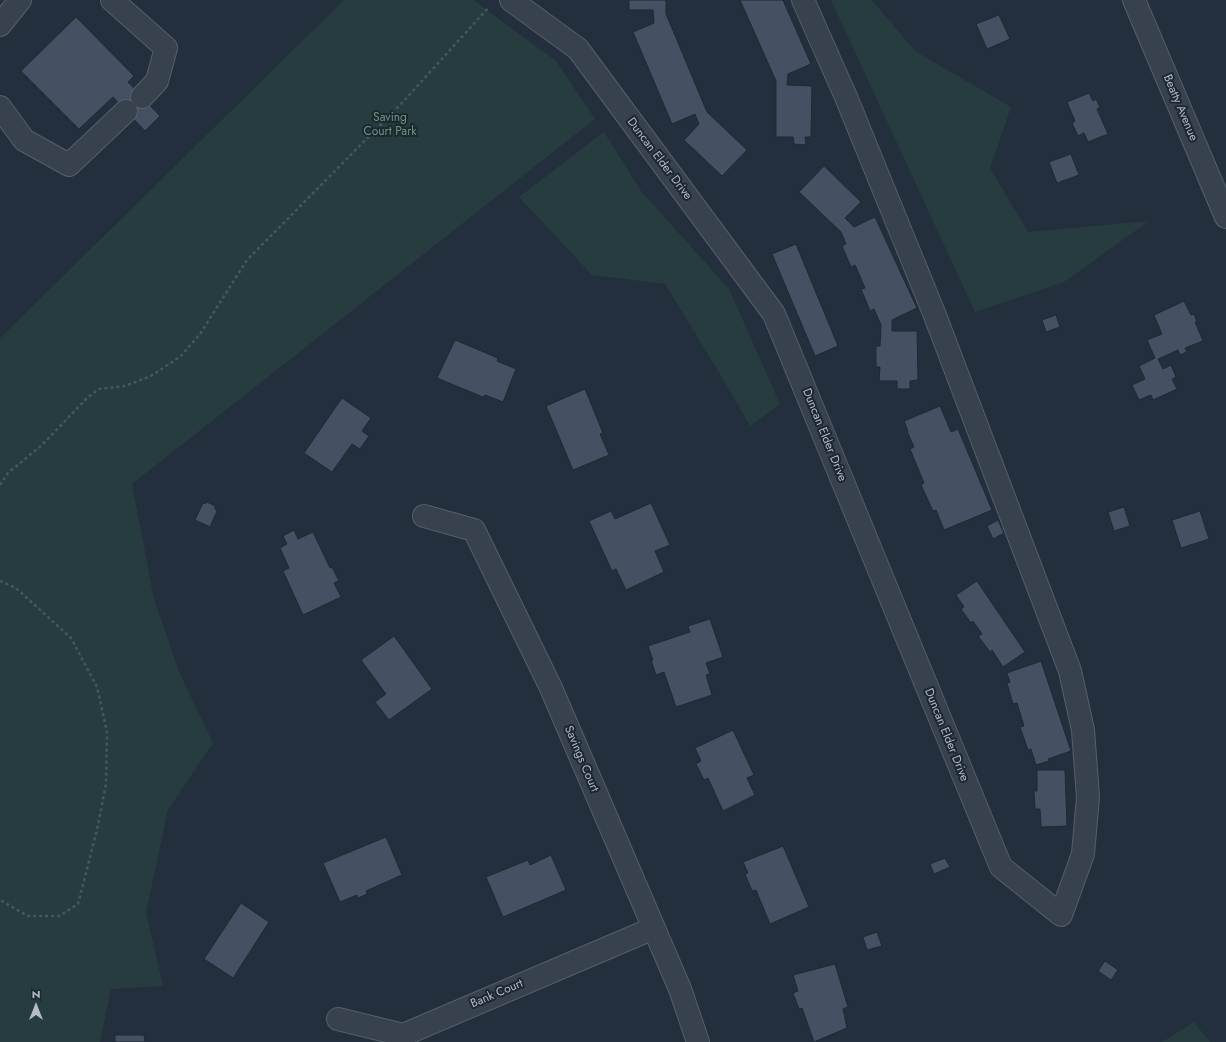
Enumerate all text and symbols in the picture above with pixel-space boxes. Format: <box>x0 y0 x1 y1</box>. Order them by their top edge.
street label: Beatty Avenue <box>1160 73 1200 143</box>
park label: Saving Court Park <box>363 111 417 139</box>
street label: Duncan Elder Drive <box>623 115 695 203</box>
street label: Duncan Elder Drive <box>799 386 849 484</box>
street label: Duncan Elder Drive <box>921 686 971 784</box>
street label: Savings Court <box>561 724 601 794</box>
street label: Bank Court <box>469 976 525 1012</box>
north arrow <box>16 986 56 1026</box>
text: N <box>32 986 40 1002</box>

